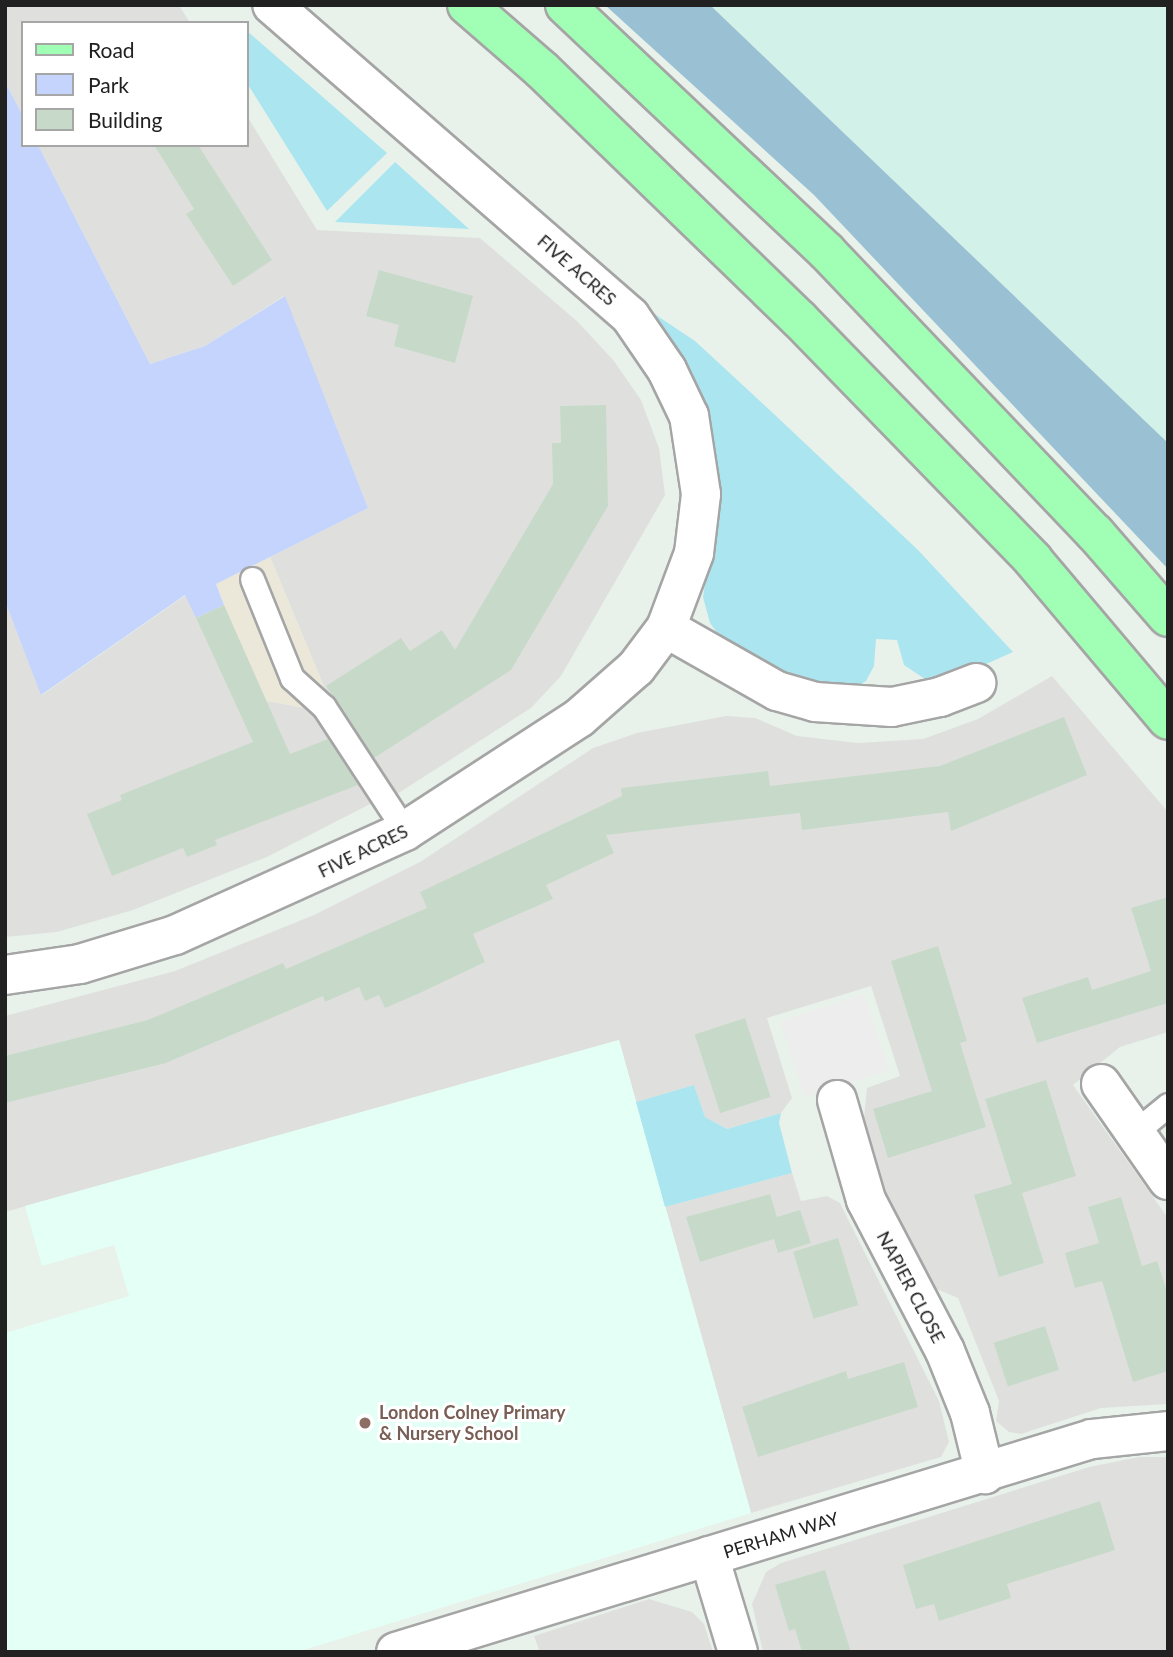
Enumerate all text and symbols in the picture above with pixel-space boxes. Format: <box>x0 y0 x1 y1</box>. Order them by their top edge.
legend <box>21 21 248 147</box>
text: Road <box>88 37 135 62</box>
text: Park <box>88 72 129 97</box>
text: Building <box>88 107 163 132</box>
street label: FIVE ACRES <box>533 230 621 310</box>
street label: FIVE ACRES <box>314 820 412 882</box>
street label: NAPIER CLOSE <box>873 1228 949 1346</box>
place label: London Colney Primary & Nursery School <box>379 1402 566 1444</box>
marker: London Colney Primary & Nursery School <box>357 1415 373 1431</box>
street label: PERHAM WAY <box>721 1507 841 1563</box>

